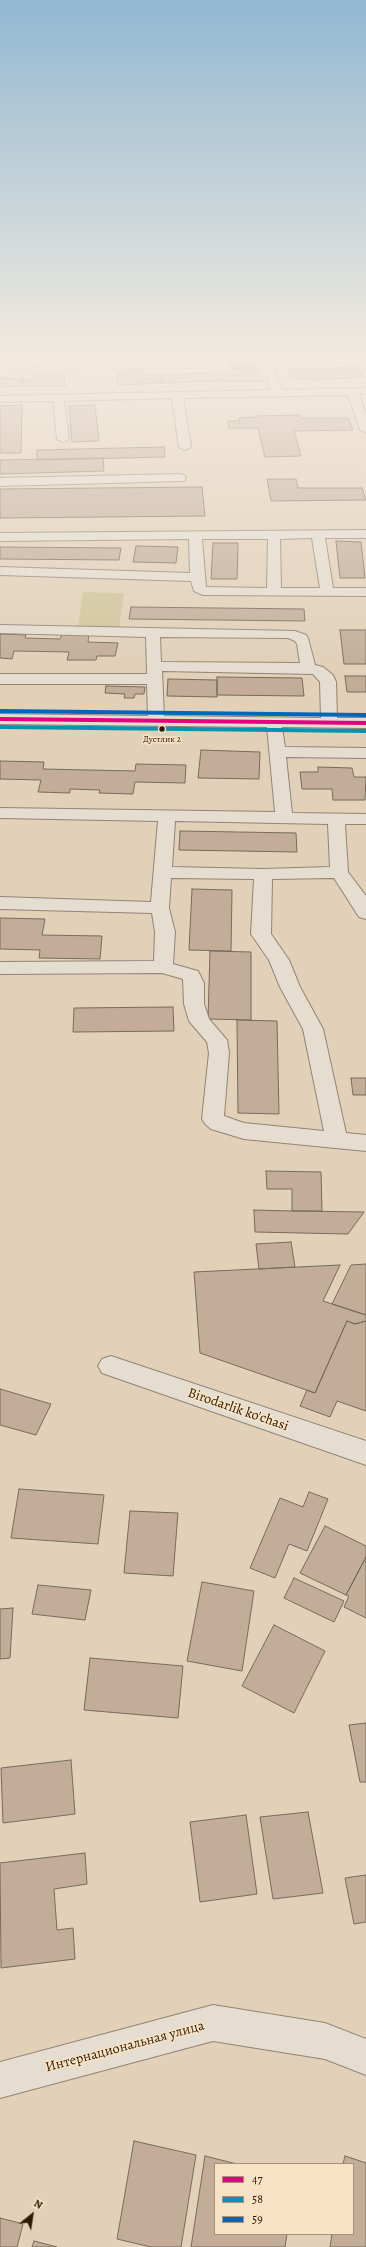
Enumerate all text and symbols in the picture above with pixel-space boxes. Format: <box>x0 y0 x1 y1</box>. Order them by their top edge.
marker: Дустлик 2 <box>157 724 167 734</box>
place label: Дустлик 2 <box>143 735 181 745</box>
street label: Birodarlik ko'chasi <box>185 1385 291 1435</box>
street label: Интернациональная улица <box>44 2018 206 2076</box>
legend <box>214 2163 354 2235</box>
text: 47 <box>252 2171 262 2187</box>
text: 58 <box>252 2191 263 2207</box>
north arrow <box>12 2195 52 2235</box>
text: N <box>31 2196 45 2213</box>
text: 59 <box>252 2211 263 2227</box>

